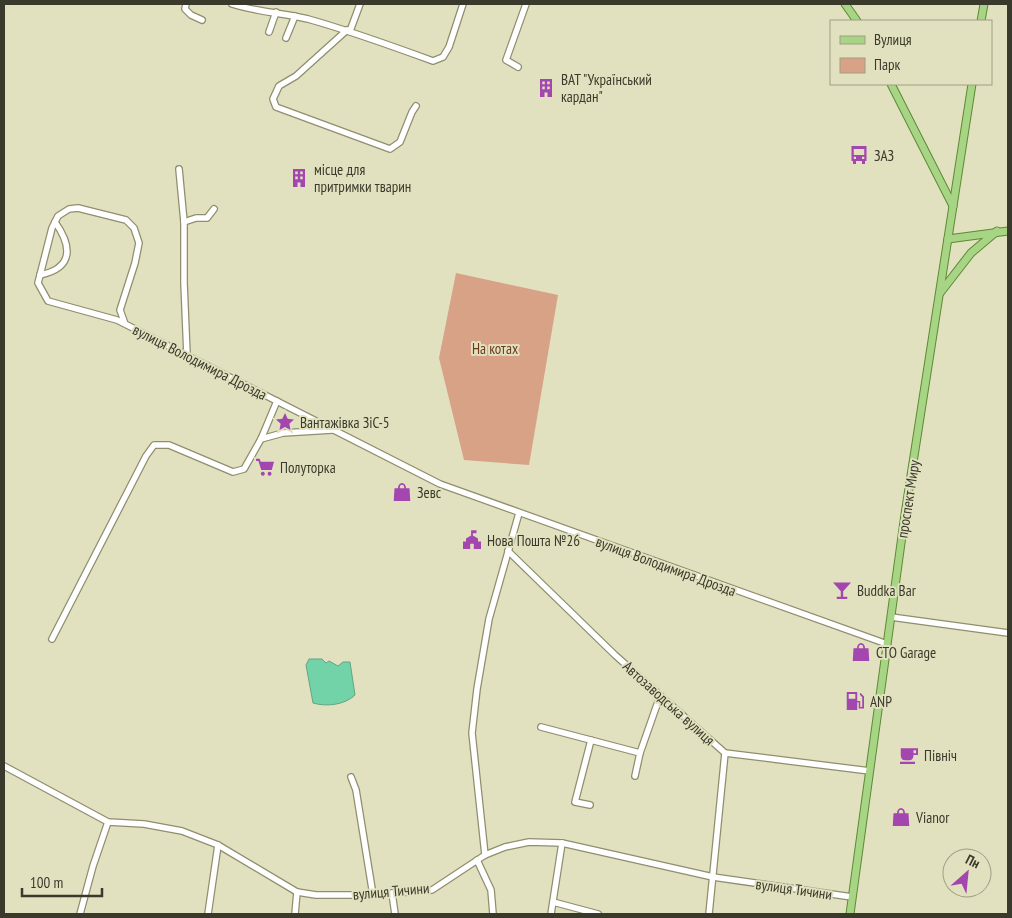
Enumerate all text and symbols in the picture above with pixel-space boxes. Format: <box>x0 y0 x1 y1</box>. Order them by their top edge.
legend <box>830 20 992 85</box>
text: Вулиця <box>874 30 912 49</box>
text: Парк <box>874 55 900 74</box>
place label: ВАТ "Український кардан" <box>561 70 652 106</box>
building icon: ВАТ "Український кардан" <box>535 77 557 99</box>
bus stop icon: ЗАЗ <box>848 144 870 166</box>
place label: ЗАЗ <box>874 146 894 165</box>
place label: місце для притримки тварин <box>314 160 411 196</box>
building icon: місце для притримки тварин <box>288 167 310 189</box>
street label: вулиця Володимира Дрозда <box>130 320 270 404</box>
park label: На котах <box>472 339 518 358</box>
place icon: Вантажівка ЗіС-5 <box>274 411 296 433</box>
place label: Вантажівка ЗіС-5 <box>300 413 390 432</box>
supermarket icon: Полуторка <box>254 456 276 478</box>
place label: Полуторка <box>280 458 336 477</box>
street label: проспект Миру <box>892 458 924 540</box>
shop icon: Зевс <box>391 481 413 503</box>
place label: Зевс <box>417 483 442 502</box>
public building icon: Нова Пошта №26 <box>461 529 483 551</box>
place label: Нова Пошта №26 <box>487 531 580 550</box>
street label: вулиця Володимира Дрозда <box>593 532 739 600</box>
bar icon: Buddka Bar <box>831 579 853 601</box>
place label: Buddka Bar <box>857 581 917 600</box>
shop icon: СТО Garage <box>850 641 872 663</box>
place label: СТО Garage <box>876 643 936 662</box>
street label: Автозаводська вулиця <box>619 657 719 749</box>
fuel station icon: ANP <box>844 690 866 712</box>
place label: ANP <box>870 692 892 711</box>
cafe icon: Північ <box>898 744 920 766</box>
place label: Північ <box>924 746 957 765</box>
shop icon: Vianor <box>890 806 912 828</box>
place label: Vianor <box>915 808 950 827</box>
north arrow <box>942 848 992 898</box>
text: Пн <box>963 850 983 873</box>
scale bar <box>22 866 102 898</box>
text: 100 m <box>30 873 63 892</box>
street label: вулиця Тичини <box>755 874 833 904</box>
street label: вулиця Тичини <box>352 878 430 904</box>

